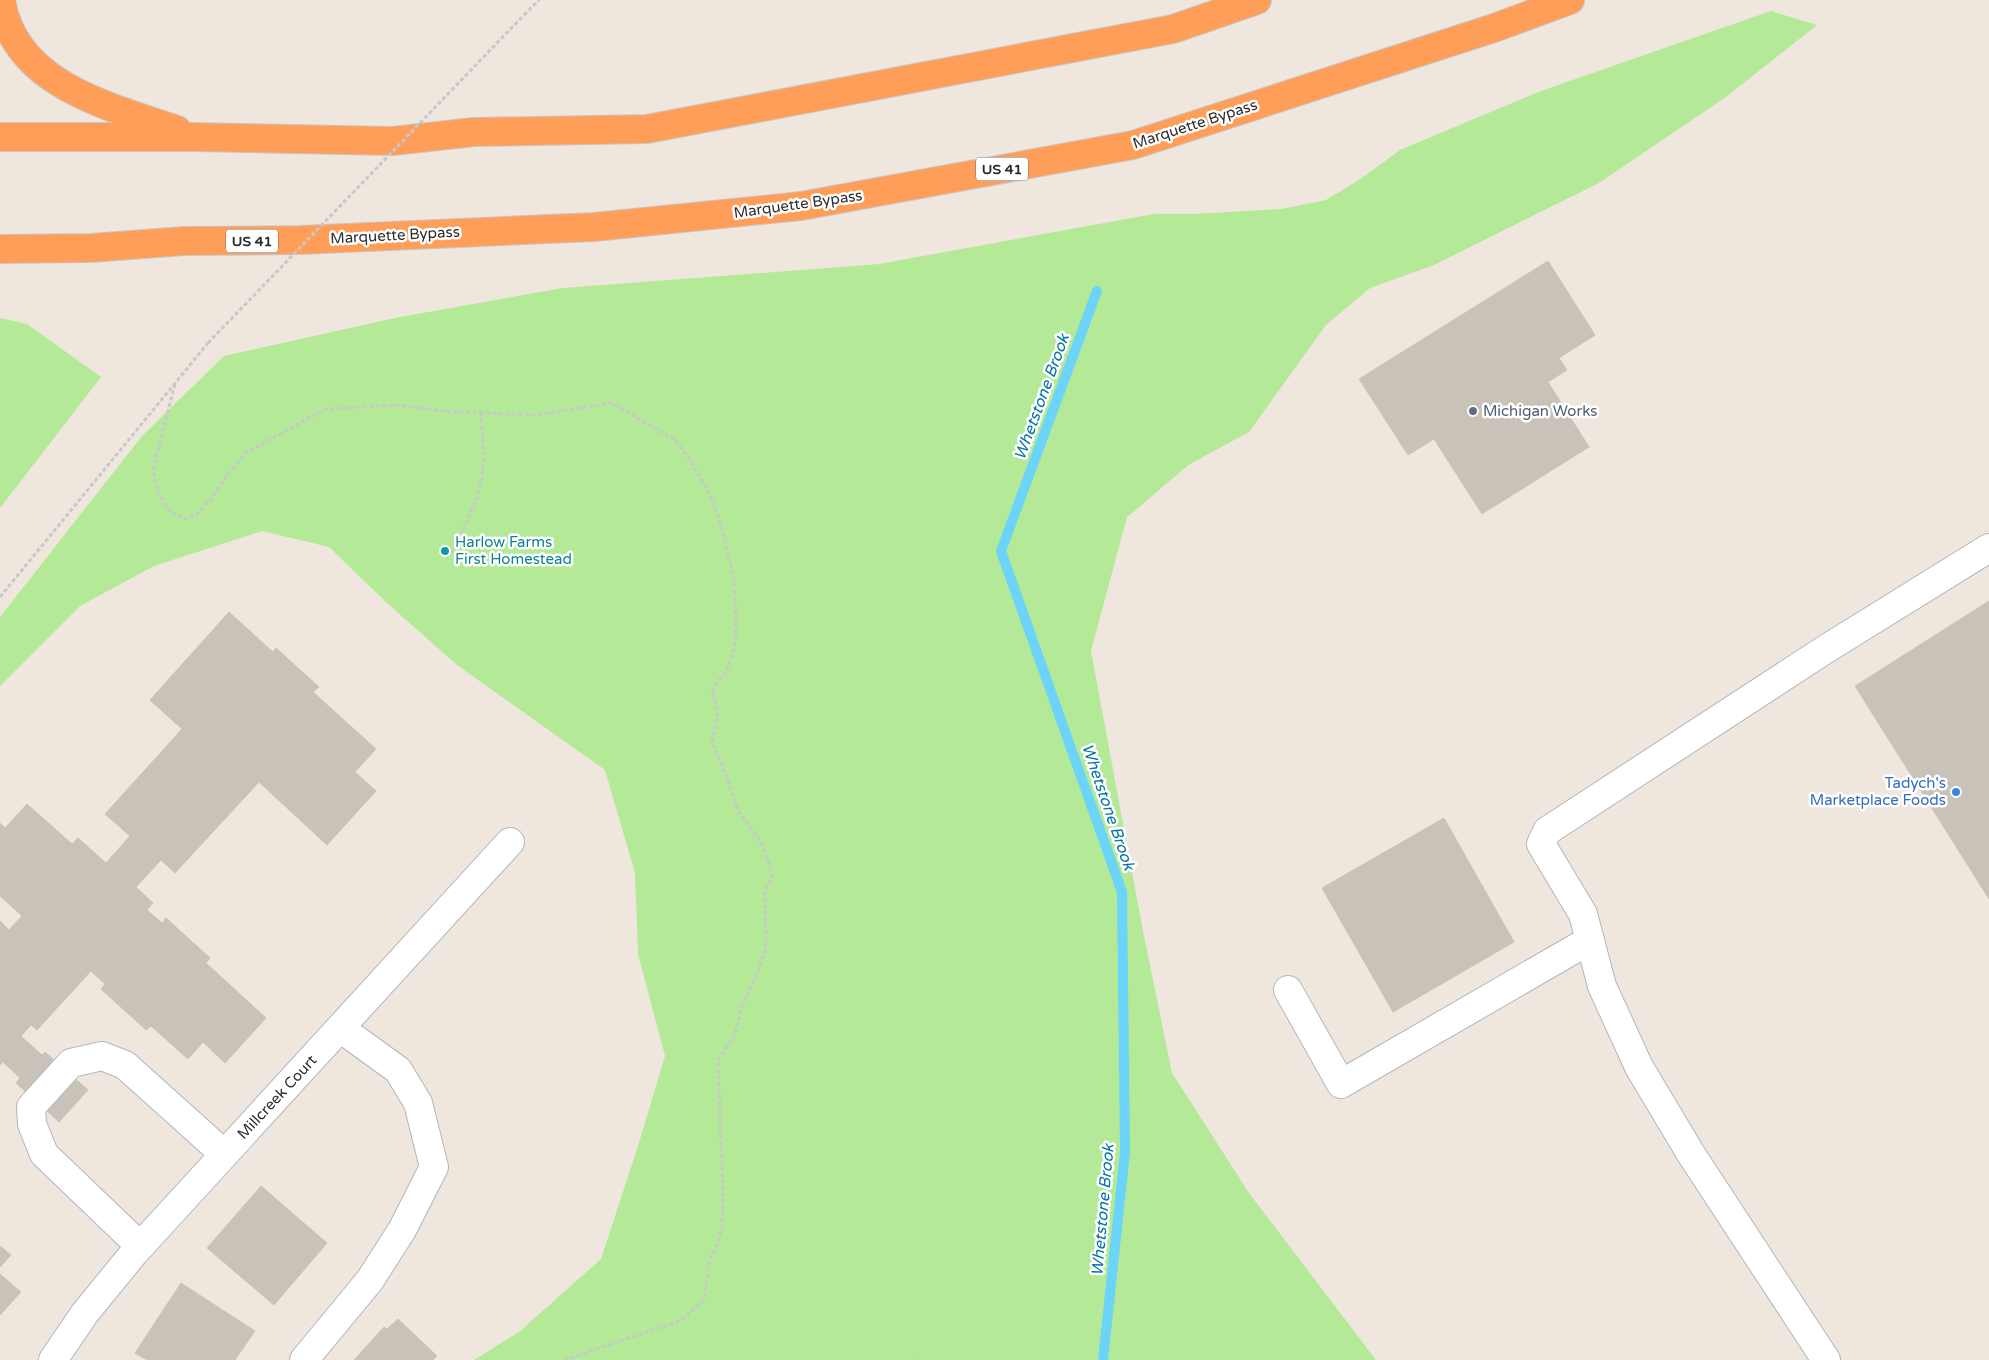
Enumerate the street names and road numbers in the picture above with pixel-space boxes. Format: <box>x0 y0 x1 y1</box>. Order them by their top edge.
street label: Marquette Bypass <box>1130 95 1260 153</box>
road number: US 41 <box>976 157 1028 180</box>
street label: Marquette Bypass <box>732 186 864 222</box>
street label: Marquette Bypass <box>330 223 460 247</box>
road number: US 41 <box>226 230 278 252</box>
street label: Millcreek Court <box>234 1051 321 1143</box>

